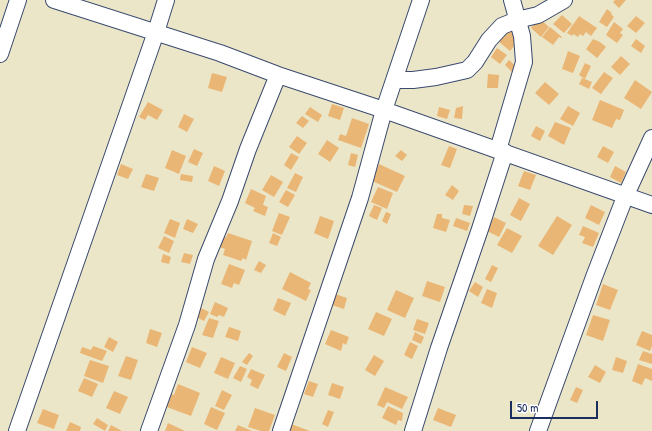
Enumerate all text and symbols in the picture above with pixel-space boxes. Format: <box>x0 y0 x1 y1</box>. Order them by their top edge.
scale bar <box>512 393 600 419</box>
text: 50 m <box>517 399 538 416</box>

